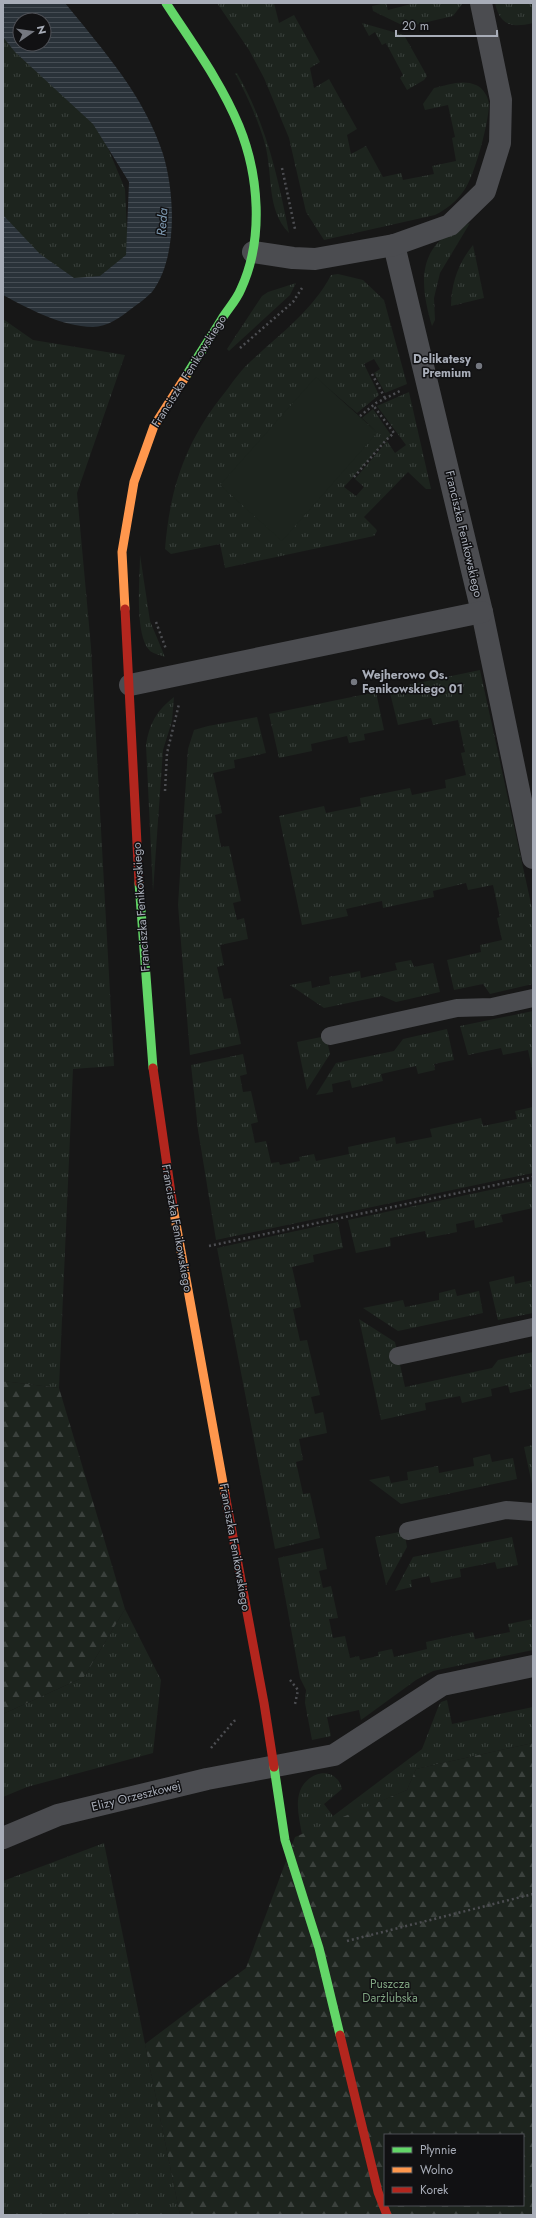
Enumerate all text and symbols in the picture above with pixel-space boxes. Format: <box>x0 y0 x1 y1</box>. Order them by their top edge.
north arrow <box>12 12 52 52</box>
scale bar <box>396 12 497 38</box>
text: 20 m <box>402 17 429 35</box>
text: N <box>33 24 51 36</box>
water label: Reda <box>152 207 172 237</box>
street label: Franciszka Fenikowskiego <box>147 311 231 431</box>
place label: Delikatesy Premium <box>413 350 472 382</box>
marker: Delikatesy Premium <box>474 361 484 371</box>
street label: Franciszka Fenikowskiego <box>441 469 487 600</box>
place label: Wejherowo Os. Fenikowskiego 01 <box>362 666 463 698</box>
marker: Wejherowo Os. Fenikowskiego 01 <box>349 677 359 687</box>
street label: Franciszka Fenikowskiego <box>127 841 154 972</box>
street label: Franciszka Fenikowskiego <box>157 1163 197 1294</box>
street label: Franciszka Fenikowskiego <box>215 1482 255 1613</box>
street label: Elizy Orzeszkowej <box>89 1776 183 1816</box>
park label: Puszcza Darżlubska <box>362 1975 418 2007</box>
legend <box>384 2134 524 2206</box>
text: Płynnie <box>420 2141 457 2159</box>
text: Wolno <box>420 2161 454 2179</box>
text: Korek <box>420 2181 449 2199</box>

